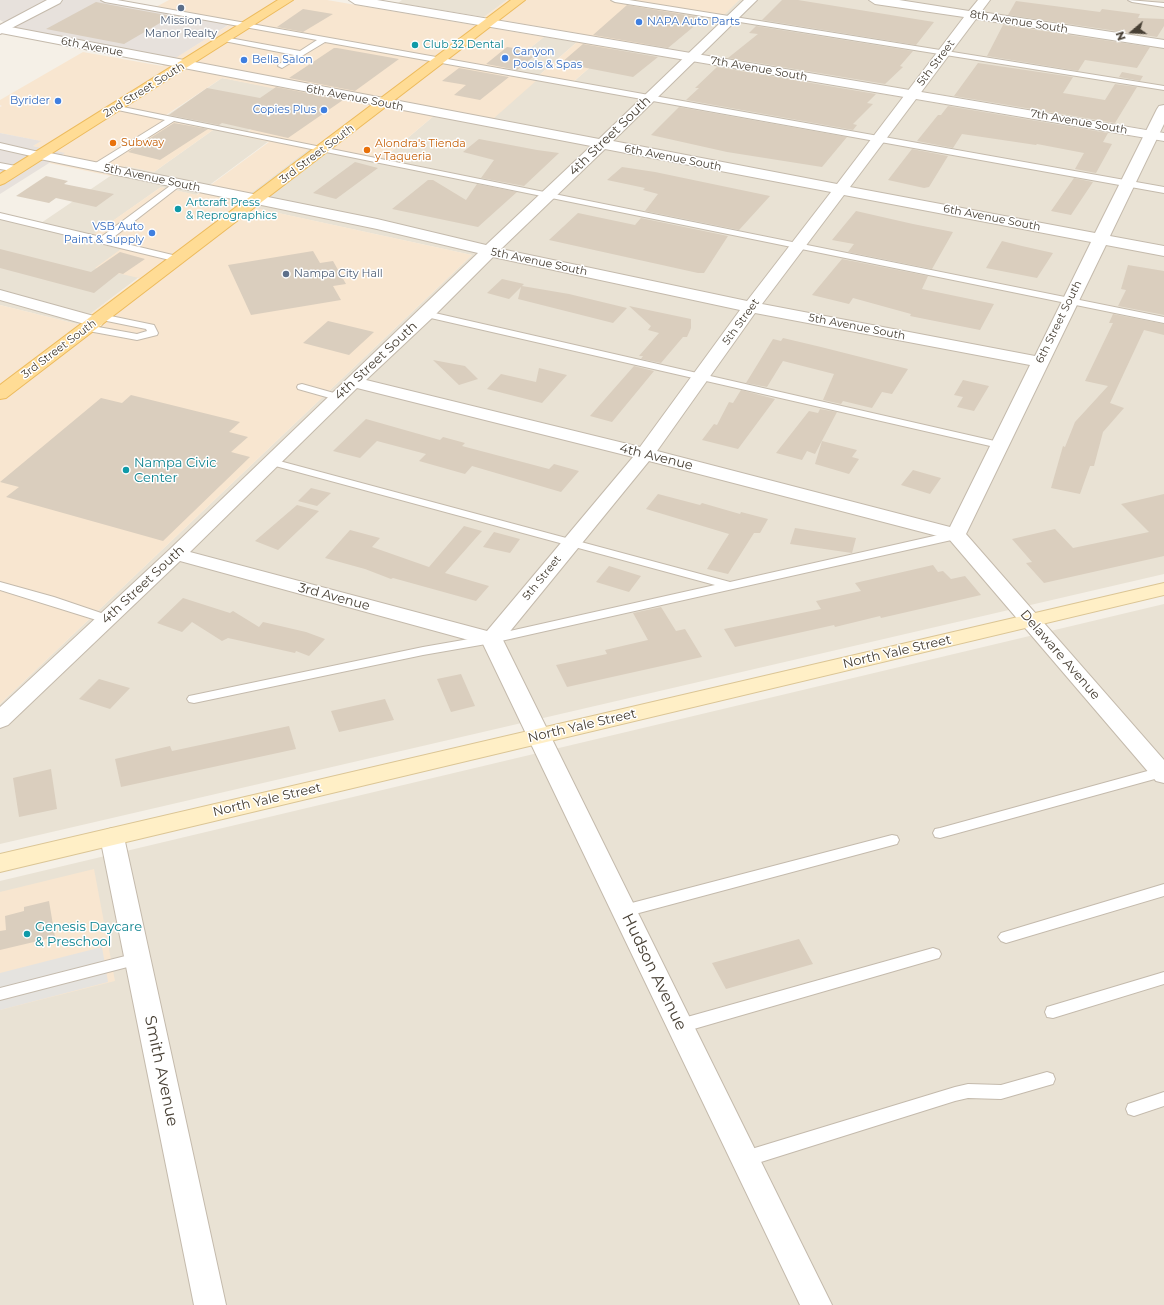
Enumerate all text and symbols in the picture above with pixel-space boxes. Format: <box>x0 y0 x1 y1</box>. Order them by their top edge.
marker: Mission Manor Realty <box>176 3 186 13</box>
street label: 8th Avenue South <box>969 8 1069 36</box>
north arrow <box>1112 12 1152 52</box>
place label: Mission Manor Realty <box>145 14 217 40</box>
place label: NAPA Auto Parts <box>647 15 740 29</box>
marker: NAPA Auto Parts <box>634 17 644 27</box>
text: N <box>1113 29 1129 42</box>
street label: 6th Avenue <box>60 35 124 59</box>
street label: 5th Street <box>914 37 958 89</box>
place label: Club 32 Dental <box>423 38 504 52</box>
marker: Club 32 Dental <box>410 40 420 50</box>
place label: Canyon Pools & Spas <box>513 45 582 71</box>
place label: Bella Salon <box>252 53 313 67</box>
marker: Canyon Pools & Spas <box>500 53 510 63</box>
street label: 7th Avenue South <box>709 54 809 84</box>
marker: Bella Salon <box>239 55 249 65</box>
street label: 2nd Street South <box>101 60 187 120</box>
street label: 6th Avenue South <box>305 82 405 114</box>
street label: 4th Street South <box>566 93 654 179</box>
place label: Byrider <box>10 94 50 108</box>
marker: Byrider <box>53 96 63 106</box>
place label: Copies Plus <box>253 103 316 117</box>
marker: Copies Plus <box>319 105 329 115</box>
street label: 7th Avenue South <box>1029 107 1129 137</box>
street label: 3rd Street South <box>277 122 357 186</box>
place label: Subway <box>121 136 164 150</box>
place label: Alondra's Tienda y Taqueria <box>375 137 466 163</box>
marker: Subway <box>108 138 118 148</box>
street label: 6th Avenue South <box>623 142 723 174</box>
marker: Alondra's Tienda y Taqueria <box>362 145 372 155</box>
street label: 5th Avenue South <box>103 161 201 195</box>
place label: Artcraft Press & Reprographics <box>186 196 277 222</box>
street label: 6th Avenue South <box>942 202 1042 234</box>
marker: Artcraft Press & Reprographics <box>173 204 183 214</box>
place label: VSB Auto Paint & Supply <box>64 220 144 246</box>
marker: VSB Auto Paint & Supply <box>147 228 157 238</box>
street label: 5th Avenue South <box>490 245 588 279</box>
place label: Nampa City Hall <box>294 267 383 281</box>
marker: Nampa City Hall <box>281 269 291 279</box>
street label: 6th Street South <box>1033 278 1085 366</box>
street label: 5th Street <box>720 296 762 348</box>
street label: 5th Avenue South <box>807 311 907 343</box>
street label: 3rd Street South <box>19 317 99 381</box>
street label: 4th Street South <box>331 319 421 403</box>
street label: 4th Avenue <box>618 440 694 474</box>
place label: Nampa Civic Center <box>134 455 216 486</box>
marker: Nampa Civic Center <box>121 465 131 475</box>
street label: 4th Street South <box>98 543 188 627</box>
street label: 5th Street <box>520 553 564 603</box>
street label: 3rd Avenue <box>296 580 372 614</box>
street label: Delaware Avenue <box>1017 607 1103 703</box>
street label: North Yale Street <box>841 632 953 672</box>
street label: North Yale Street <box>526 706 638 746</box>
street label: North Yale Street <box>211 780 323 820</box>
street label: Hudson Avenue <box>617 910 691 1034</box>
place label: Genesis Daycare & Preschool <box>35 919 142 950</box>
marker: Genesis Daycare & Preschool <box>22 929 32 939</box>
street label: Smith Avenue <box>140 1014 182 1128</box>

